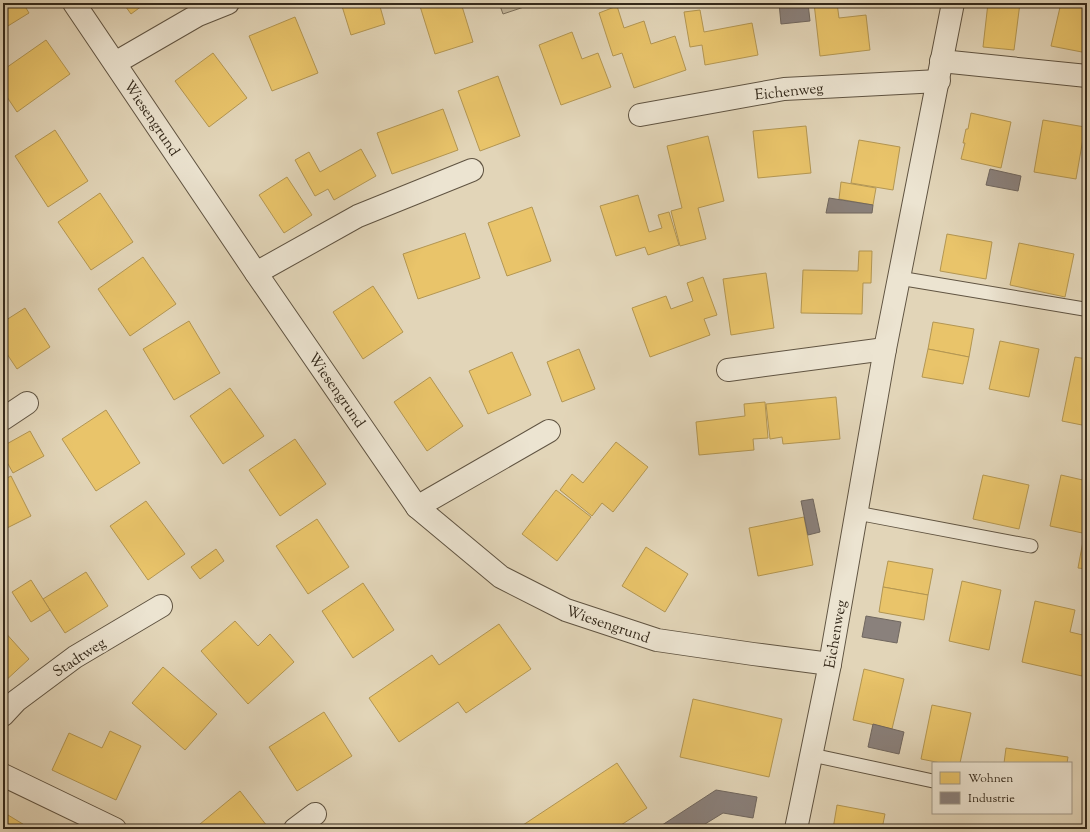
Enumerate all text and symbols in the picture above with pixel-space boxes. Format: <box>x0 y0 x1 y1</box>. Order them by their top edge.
street label: Wiesengrund <box>118 77 184 161</box>
street label: Eichenweg <box>754 78 825 107</box>
street label: Wiesengrund <box>302 349 370 433</box>
street label: Eichenweg <box>820 598 853 670</box>
street label: Wiesengrund <box>563 601 653 650</box>
street label: Stadtweg <box>49 633 110 683</box>
legend <box>932 762 1072 814</box>
text: Wohnen <box>968 770 1013 788</box>
text: Industrie <box>968 790 1015 808</box>

